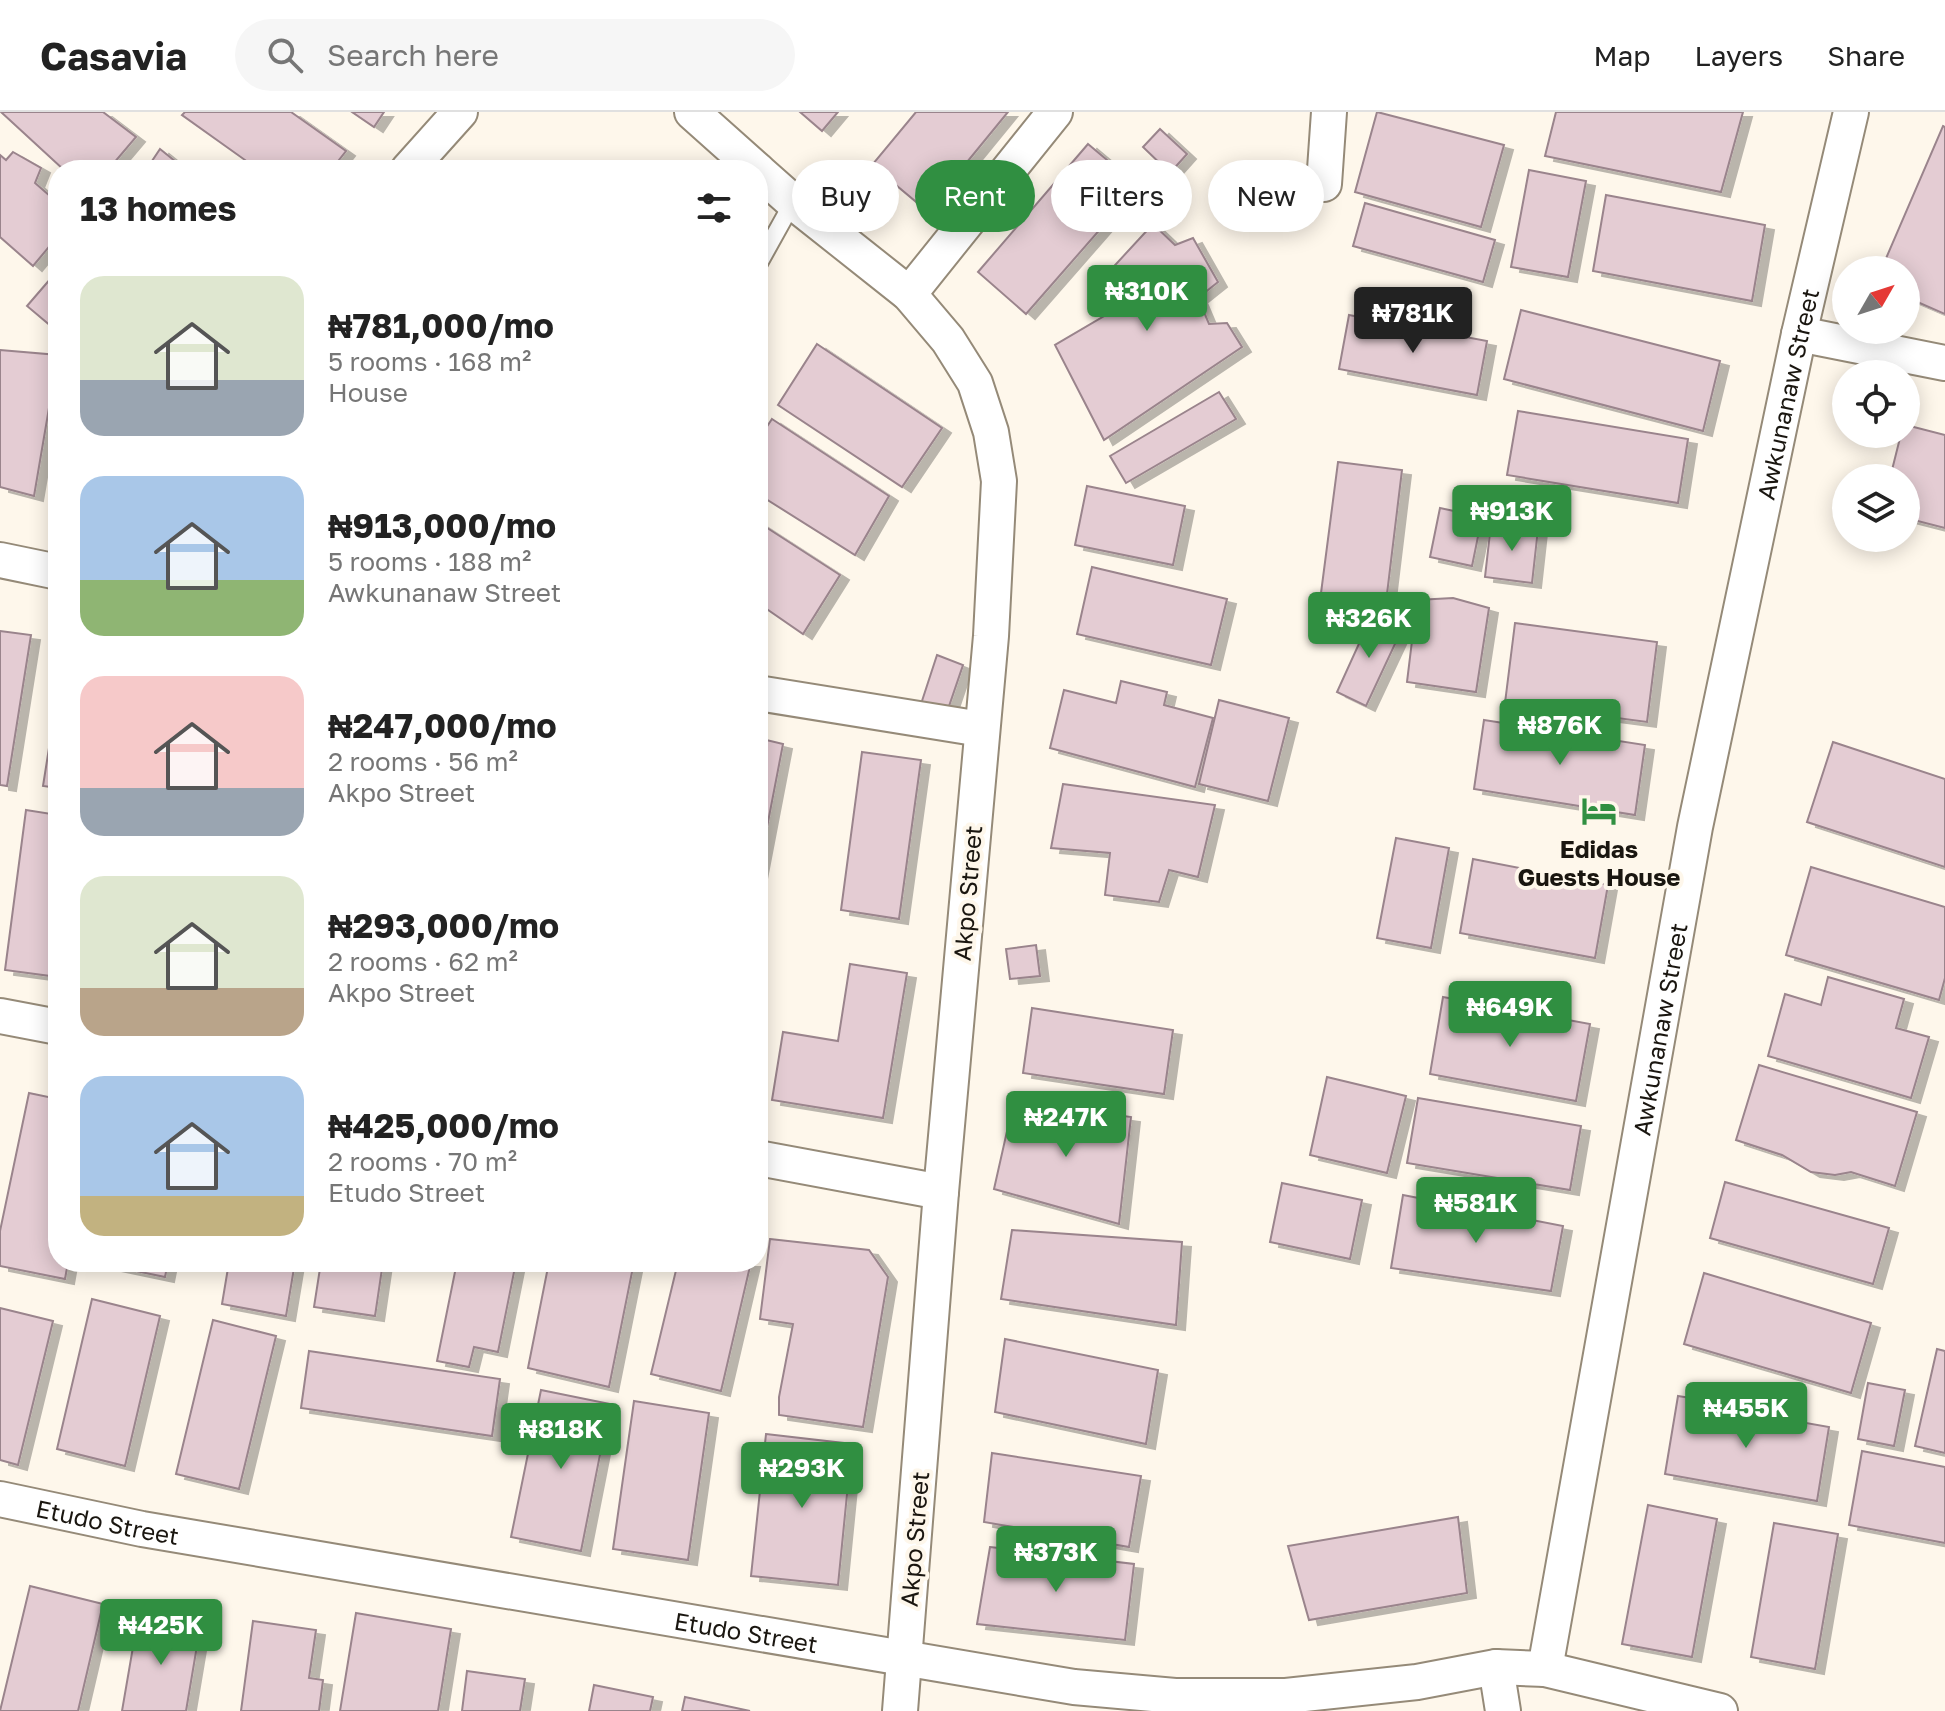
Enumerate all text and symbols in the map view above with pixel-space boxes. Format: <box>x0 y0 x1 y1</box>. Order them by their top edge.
search box <box>235 19 795 91</box>
text: Casavia <box>40 33 187 78</box>
icon: search <box>263 33 307 77</box>
text: Search here <box>327 37 499 73</box>
text: Map <box>1593 39 1651 72</box>
text: Layers <box>1695 39 1783 72</box>
text: Share <box>1827 39 1905 72</box>
chip: Buy <box>792 160 899 232</box>
chip: Rent <box>915 160 1035 232</box>
chip: Filters <box>1051 160 1192 232</box>
chip: New <box>1208 160 1324 232</box>
icon: filters <box>692 186 736 230</box>
text: 13 homes <box>80 188 237 228</box>
north arrow <box>1832 256 1920 344</box>
map controls <box>1832 256 1920 552</box>
pin: ₦310K <box>1091 265 1203 333</box>
text: ₦310K <box>1105 275 1189 306</box>
street label: Awkunanaw Street <box>1750 285 1824 502</box>
pin: ₦781K <box>1357 287 1469 355</box>
text: ₦781K <box>1372 297 1454 328</box>
text: ₦781,000/mo <box>328 305 554 345</box>
icon: home <box>144 308 240 404</box>
text: 5 rooms · 168 m² <box>328 346 531 377</box>
button: locate <box>1832 360 1920 448</box>
text: House <box>328 377 408 408</box>
button: layers <box>1832 464 1920 552</box>
pin: ₦913K <box>1456 485 1568 553</box>
text: ₦913K <box>1470 495 1554 526</box>
text: ₦913,000/mo <box>328 505 556 545</box>
icon: home <box>144 508 240 604</box>
text: 5 rooms · 188 m² <box>328 546 531 577</box>
text: Awkunanaw Street <box>328 577 561 608</box>
pin: ₦326K <box>1313 592 1425 660</box>
text: ₦326K <box>1326 602 1412 633</box>
pin: ₦876K <box>1504 699 1616 767</box>
text: ₦247,000/mo <box>328 705 557 745</box>
icon: home <box>144 708 240 804</box>
text: ₦876K <box>1518 709 1602 740</box>
text: 2 rooms · 56 m² <box>328 746 518 777</box>
text: Akpo Street <box>328 777 475 808</box>
hotel icon: Edidas Guests House <box>1580 792 1618 830</box>
street label: Akpo Street <box>947 824 987 962</box>
place label: Edidas Guests House <box>1518 834 1680 891</box>
text: ₦293,000/mo <box>328 905 559 945</box>
icon: home <box>144 908 240 1004</box>
street label: Awkunanaw Street <box>1626 921 1692 1138</box>
text: 2 rooms · 62 m² <box>328 946 518 977</box>
text: Akpo Street <box>328 977 475 1008</box>
pin: ₦649K <box>1454 981 1566 1049</box>
text: ₦649K <box>1467 991 1553 1022</box>
pin: ₦247K <box>1010 1091 1122 1159</box>
text: ₦247K <box>1024 1101 1108 1132</box>
text: ₦425,000/mo <box>328 1105 559 1145</box>
icon: home <box>144 1108 240 1204</box>
text: 2 rooms · 70 m² <box>328 1146 517 1177</box>
text: Etudo Street <box>328 1177 485 1208</box>
pin: ₦581K <box>1420 1177 1532 1245</box>
text: ₦581K <box>1434 1187 1518 1218</box>
pin: ₦455K <box>1690 1382 1802 1450</box>
text: ₦455K <box>1703 1392 1789 1423</box>
pin: ₦818K <box>505 1403 617 1471</box>
text: ₦818K <box>519 1413 603 1444</box>
pin: ₦293K <box>746 1442 858 1510</box>
text: ₦293K <box>759 1452 845 1483</box>
street label: Akpo Street <box>894 1470 934 1608</box>
street label: Etudo Street <box>34 1493 181 1550</box>
pin: ₦373K <box>1000 1526 1112 1594</box>
text: ₦373K <box>1014 1536 1098 1567</box>
pin: ₦425K <box>105 1599 217 1667</box>
street label: Etudo Street <box>672 1605 820 1658</box>
text: ₦425K <box>118 1609 204 1640</box>

